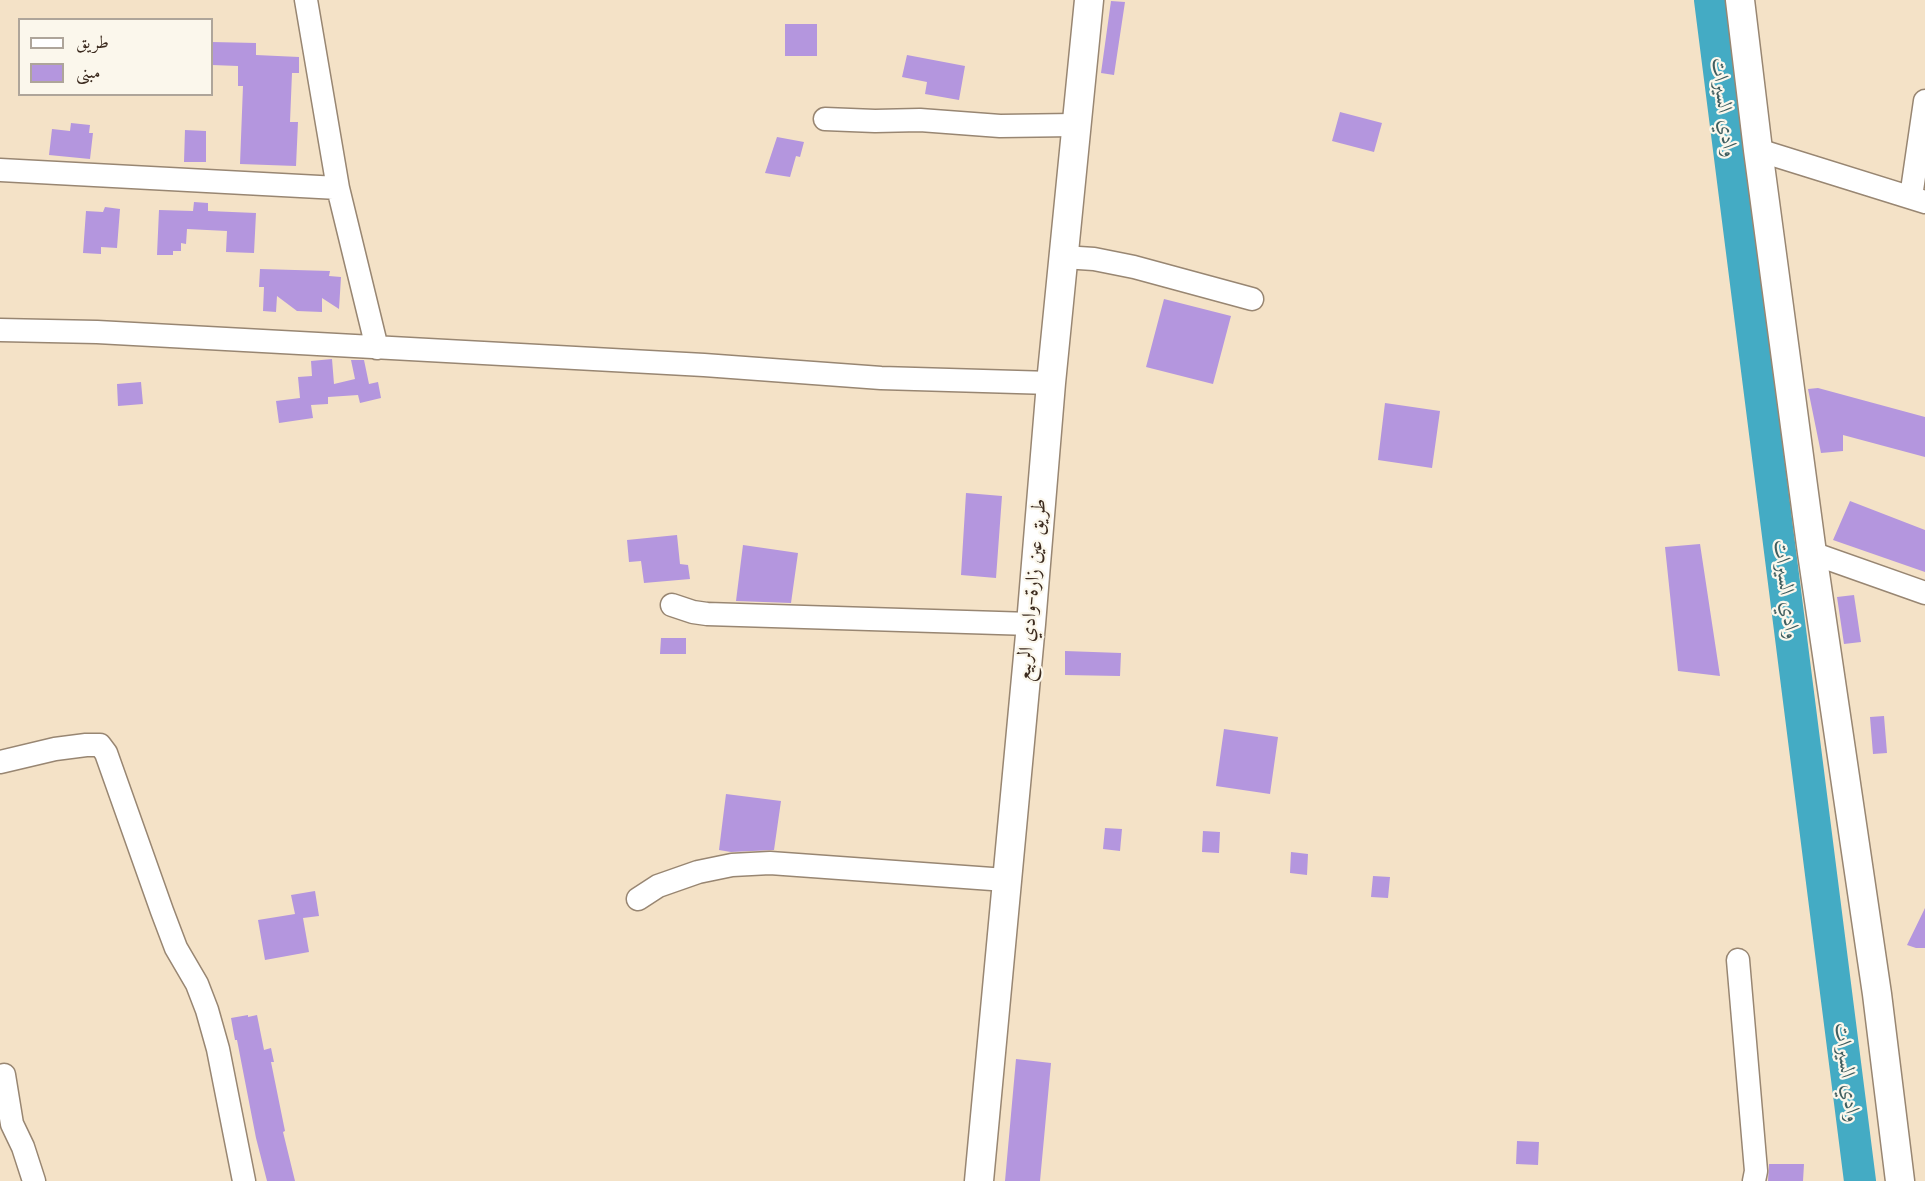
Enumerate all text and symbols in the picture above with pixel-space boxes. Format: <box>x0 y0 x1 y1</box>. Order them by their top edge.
legend <box>18 18 213 96</box>
text: طريق <box>76 30 109 55</box>
water label: وادي السيرات <box>1704 57 1742 159</box>
text: مبنى <box>76 60 101 85</box>
street label: طريق عين زارة-وادي الربيع <box>1013 498 1053 682</box>
water label: وادي السيرات <box>1766 539 1804 641</box>
water label: وادي السيرات <box>1827 1022 1865 1124</box>

